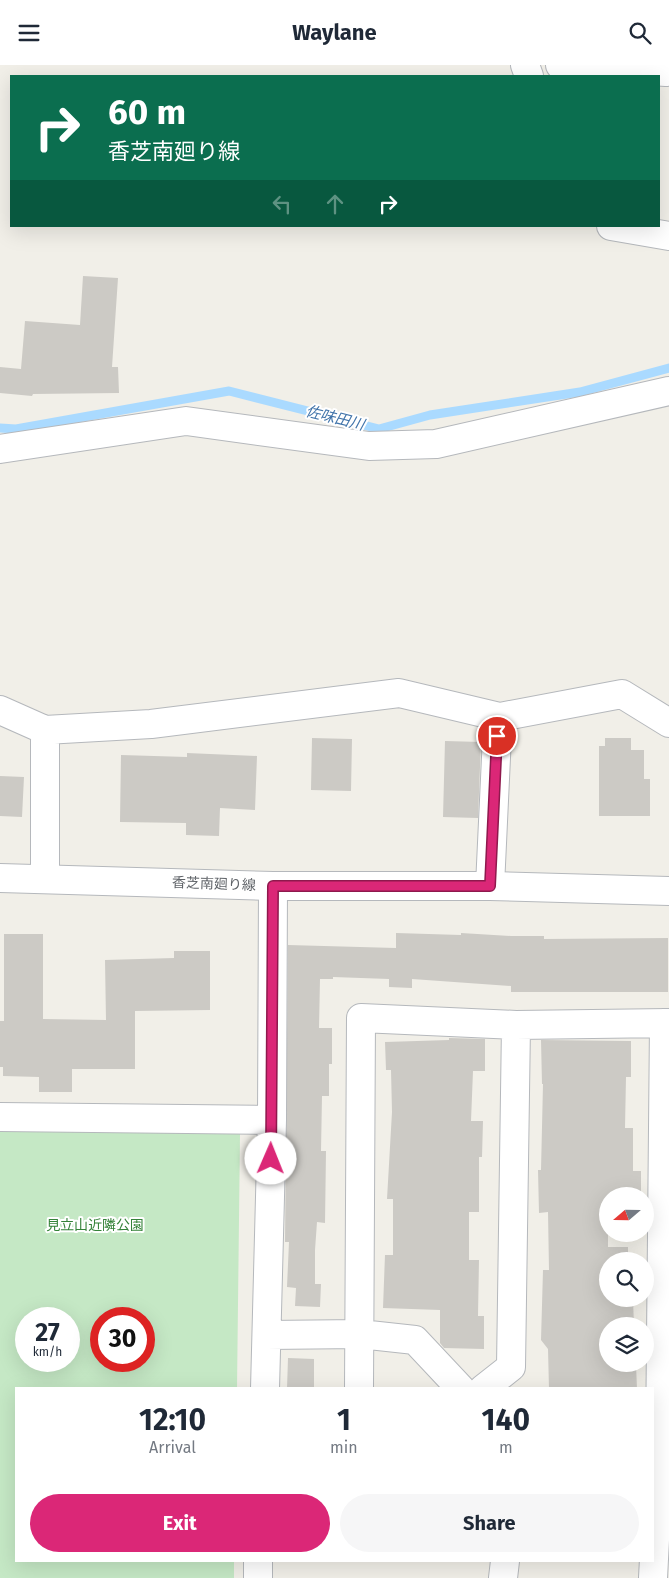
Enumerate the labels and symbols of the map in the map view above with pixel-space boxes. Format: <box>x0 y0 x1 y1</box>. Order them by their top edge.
water label: 佐味田川 <box>304 402 368 434</box>
pin <box>476 715 518 757</box>
street label: 香芝南廻り線 <box>172 874 256 894</box>
position arrow <box>244 1132 296 1184</box>
north arrow <box>599 1187 654 1243</box>
park label: 見立山近隣公園 <box>46 1217 144 1234</box>
speed limit sign: 30 <box>90 1307 155 1372</box>

